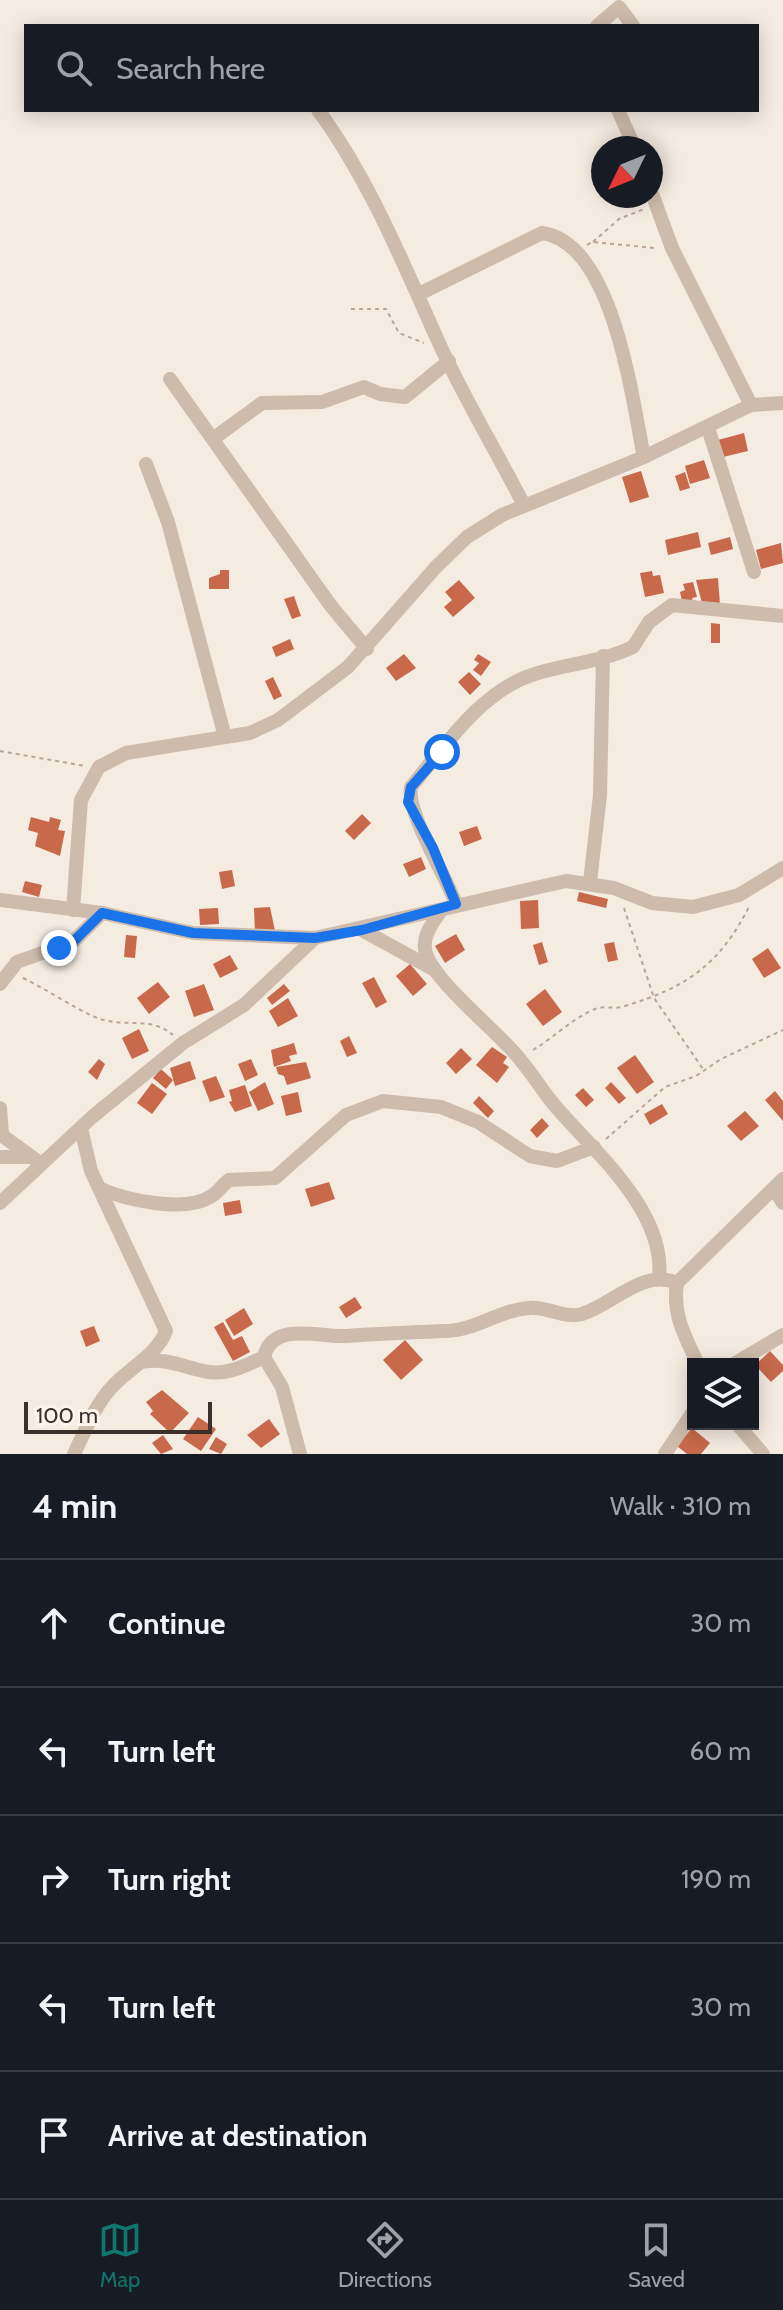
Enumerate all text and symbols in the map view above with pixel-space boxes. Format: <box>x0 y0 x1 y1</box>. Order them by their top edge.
search box <box>24 24 759 112</box>
icon: search <box>52 46 96 90</box>
text: Search here <box>116 50 265 87</box>
north arrow <box>591 136 663 208</box>
route start <box>424 734 460 770</box>
route end <box>41 930 77 966</box>
map controls <box>687 1358 759 1430</box>
button: layers <box>687 1358 759 1430</box>
scale bar <box>24 1398 212 1434</box>
text: 100 m <box>36 1402 98 1429</box>
text: 4 min <box>32 1485 117 1527</box>
text: Walk · 310 m <box>610 1490 751 1522</box>
icon: ahead <box>32 1601 76 1645</box>
text: Continue <box>108 1605 225 1642</box>
text: 30 m <box>690 1607 751 1639</box>
icon: left <box>32 1729 76 1773</box>
text: Turn left <box>108 1733 216 1770</box>
text: 60 m <box>689 1735 751 1767</box>
icon: right <box>32 1857 76 1901</box>
text: Turn right <box>108 1861 231 1898</box>
text: 190 m <box>681 1863 751 1895</box>
icon: left <box>32 1985 76 2029</box>
text: Turn left <box>108 1989 216 2026</box>
text: 30 m <box>690 1991 751 2023</box>
icon: arrive <box>32 2113 76 2157</box>
text: Arrive at destination <box>108 2117 368 2154</box>
tab: Map <box>98 2218 142 2293</box>
tab: Directions <box>338 2218 432 2293</box>
tab: Saved <box>628 2218 685 2293</box>

